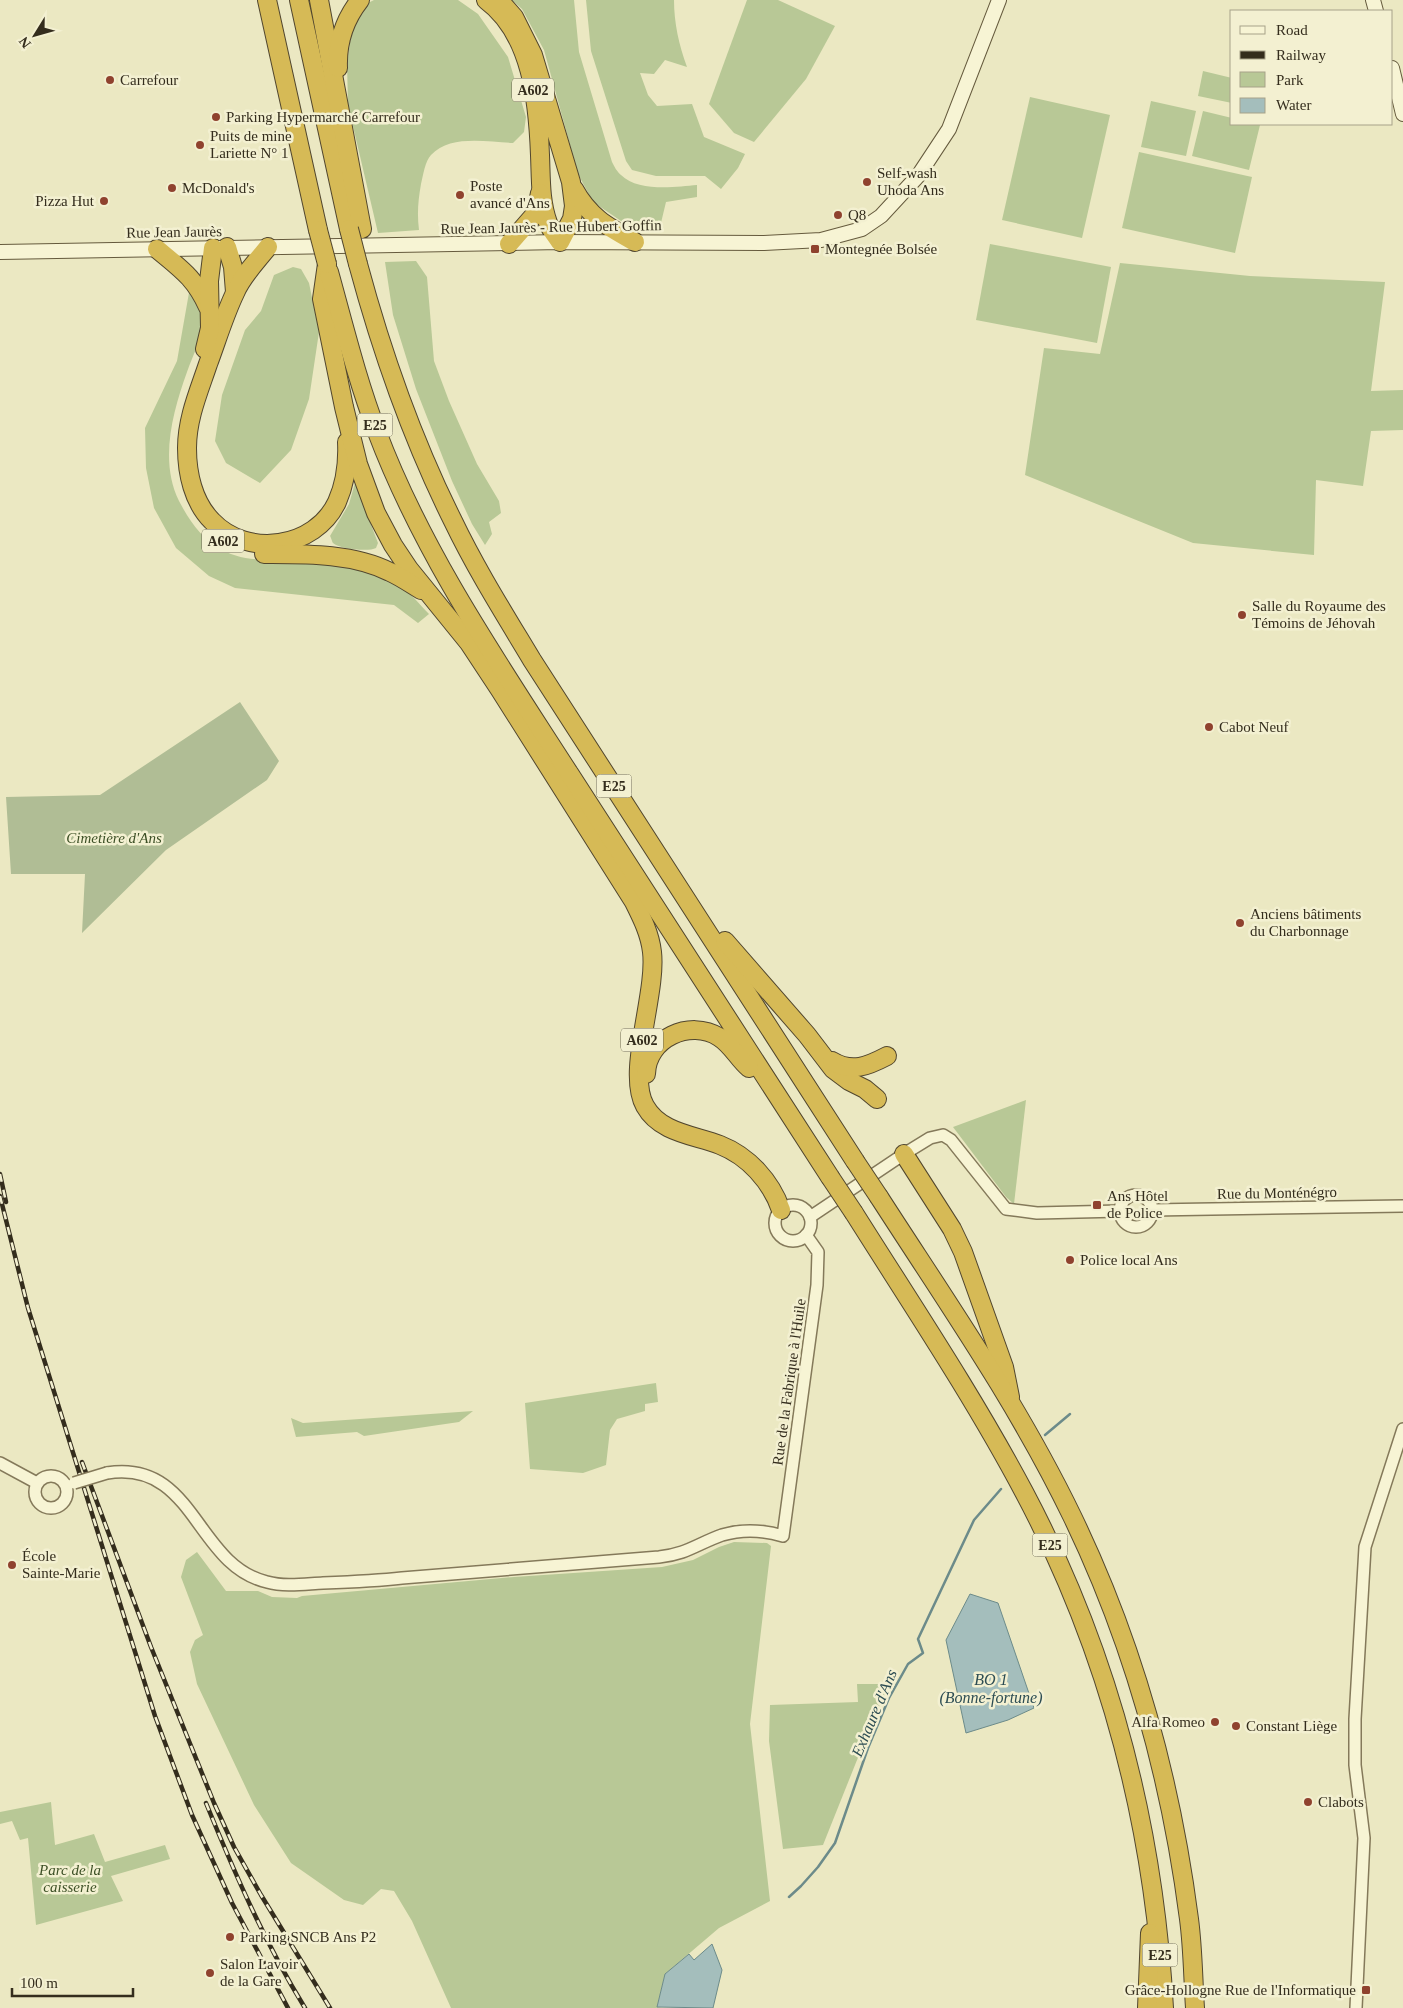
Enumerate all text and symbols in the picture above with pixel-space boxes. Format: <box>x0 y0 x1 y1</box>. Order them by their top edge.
north arrow <box>10 10 60 60</box>
legend <box>1230 10 1393 125</box>
text: Road <box>1276 22 1308 38</box>
text: N <box>16 34 34 51</box>
text: Railway <box>1276 47 1326 63</box>
place label: Carrefour <box>120 72 178 88</box>
text: Park <box>1276 72 1304 88</box>
marker: Carrefour <box>104 74 116 86</box>
road number: A602 <box>512 78 554 102</box>
text: Water <box>1276 97 1311 113</box>
place label: Parking Hypermarché Carrefour <box>226 109 420 125</box>
marker: Parking Hypermarché Carrefour <box>210 111 222 123</box>
place label: Puits de mine Lariette N° 1 <box>210 128 292 161</box>
marker: Puits de mine Lariette N° 1 <box>194 139 206 151</box>
place label: Self-wash Uhoda Ans <box>877 165 944 198</box>
marker: Self-wash Uhoda Ans <box>861 176 873 188</box>
place label: Poste avancé d'Ans <box>470 178 550 211</box>
place label: McDonald's <box>182 180 255 196</box>
marker: McDonald's <box>166 182 178 194</box>
marker: Poste avancé d'Ans <box>454 189 466 201</box>
place label: Pizza Hut <box>35 193 95 209</box>
marker: Pizza Hut <box>98 195 110 207</box>
place label: Q8 <box>848 207 866 223</box>
marker: Q8 <box>832 209 844 221</box>
street label: Rue Jean Jaurès - Rue Hubert Goffin <box>440 217 662 237</box>
street label: Rue Jean Jaurès <box>126 223 222 241</box>
place label: Montegnée Bolsée <box>825 241 937 257</box>
marker: Montegnée Bolsée <box>809 243 821 255</box>
road number: E25 <box>358 414 392 436</box>
road number: A602 <box>202 530 244 552</box>
place label: Salle du Royaume des Témoins de Jéhovah <box>1252 598 1386 631</box>
marker: Salle du Royaume des Témoins de Jéhovah <box>1236 609 1248 621</box>
place label: Cabot Neuf <box>1219 719 1289 735</box>
marker: Cabot Neuf <box>1203 721 1215 733</box>
road number: E25 <box>596 774 632 798</box>
park label: Cimetière d'Ans <box>66 830 162 846</box>
place label: Anciens bâtiments du Charbonnage <box>1250 906 1361 939</box>
marker: Anciens bâtiments du Charbonnage <box>1234 917 1246 929</box>
road number: A602 <box>621 1028 663 1052</box>
street label: Rue du Monténégro <box>1217 1184 1337 1202</box>
place label: Ans Hôtel de Police <box>1107 1188 1168 1221</box>
marker: Ans Hôtel de Police <box>1091 1199 1103 1211</box>
place label: Police local Ans <box>1080 1252 1178 1268</box>
marker: Police local Ans <box>1064 1254 1076 1266</box>
street label: Rue de la Fabrique à l'Huile <box>769 1297 809 1466</box>
road number: E25 <box>1032 1534 1068 1556</box>
place label: École Sainte-Marie <box>22 1548 101 1581</box>
marker: École Sainte-Marie <box>6 1559 18 1571</box>
water label: Exhaure d'Ans <box>848 1667 900 1760</box>
water label: BO 1 (Bonne-fortune) <box>939 1671 1043 1707</box>
place label: Alfa Romeo <box>1131 1714 1205 1730</box>
marker: Alfa Romeo <box>1209 1716 1221 1728</box>
place label: Constant Liège <box>1246 1718 1338 1734</box>
marker: Constant Liège <box>1230 1720 1242 1732</box>
place label: Clabots <box>1318 1794 1364 1810</box>
marker: Clabots <box>1302 1796 1314 1808</box>
park label: Parc de la caisserie <box>38 1862 101 1895</box>
place label: Parking SNCB Ans P2 <box>240 1929 376 1945</box>
marker: Parking SNCB Ans P2 <box>224 1931 236 1943</box>
road number: E25 <box>1142 1944 1178 1966</box>
place label: Salon Lavoir de la Gare <box>220 1956 298 1989</box>
scale bar <box>12 1966 134 1998</box>
marker: Salon Lavoir de la Gare <box>204 1967 216 1979</box>
text: 100 m <box>20 1975 58 1991</box>
place label: Grâce-Hollogne Rue de l'Informatique <box>1125 1982 1356 1998</box>
marker: Grâce-Hollogne Rue de l'Informatique <box>1360 1984 1372 1996</box>

